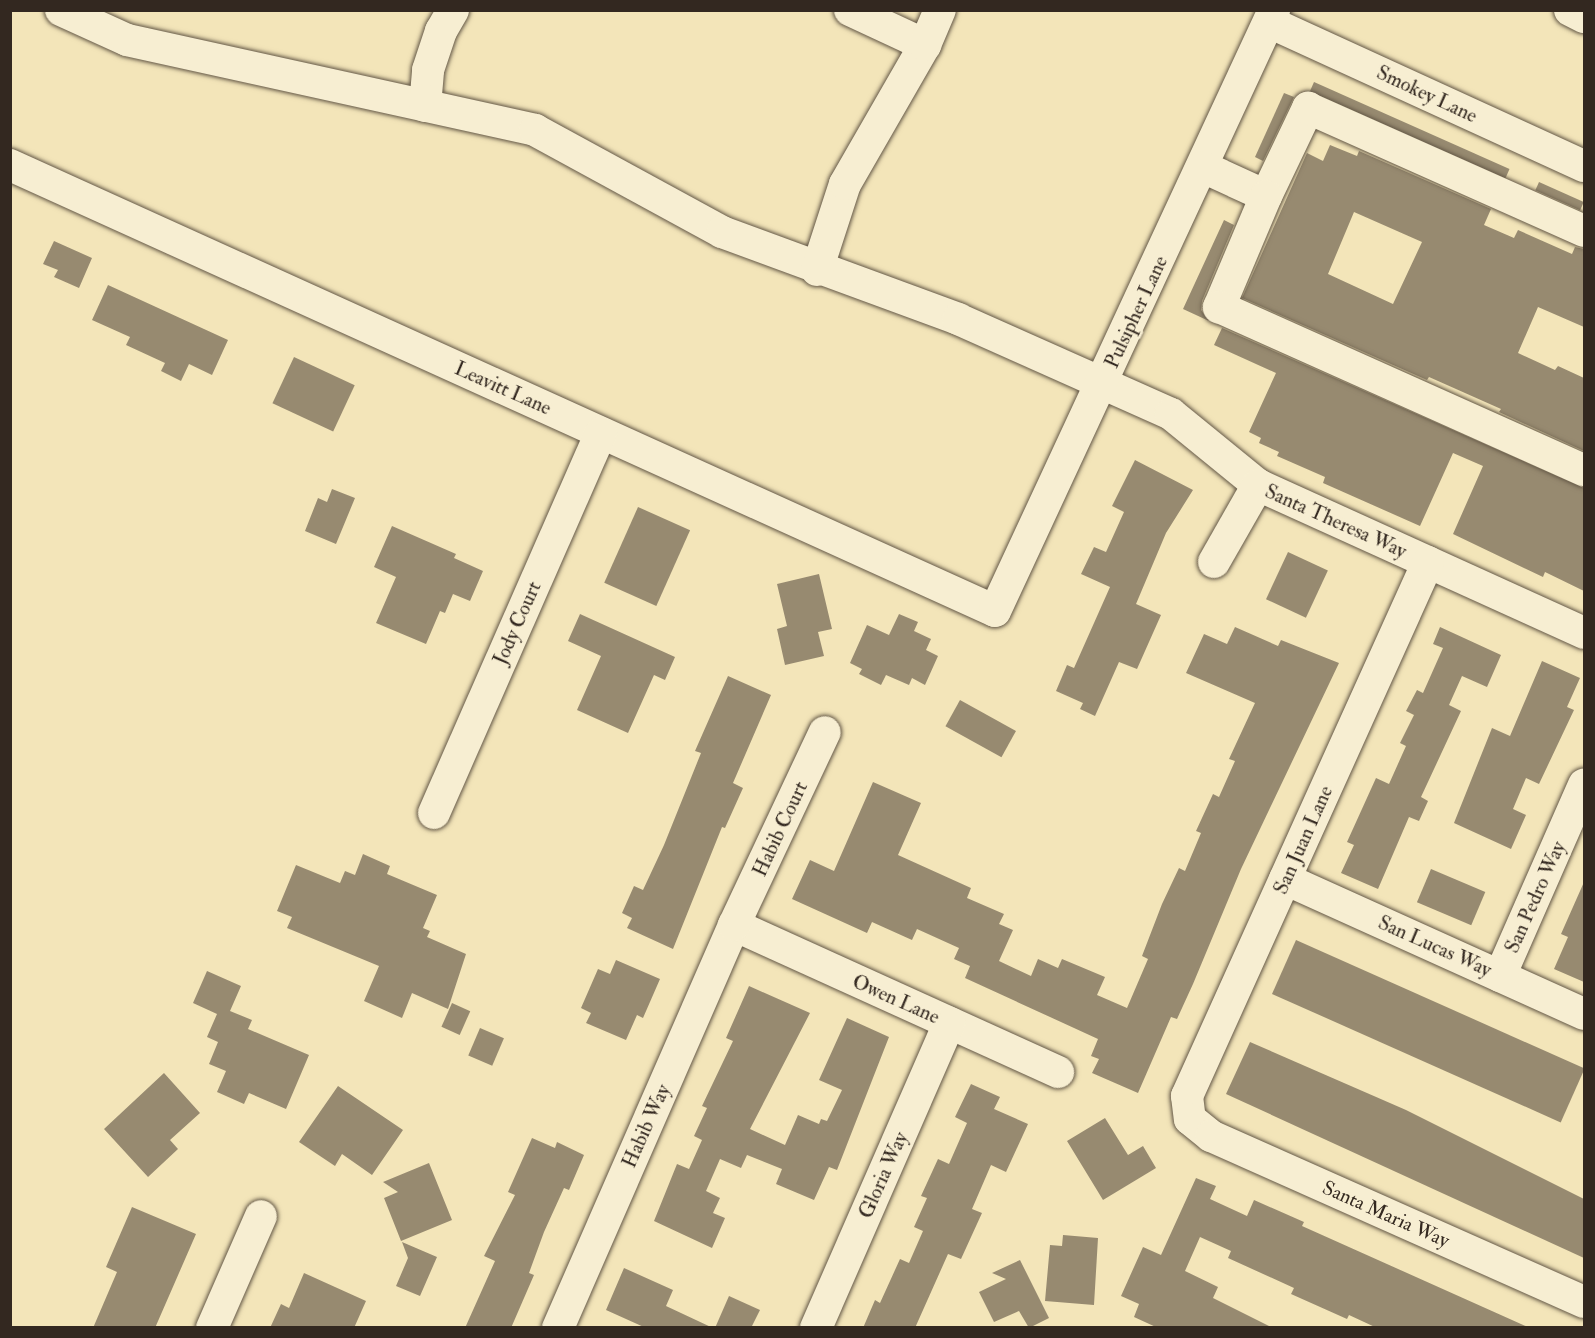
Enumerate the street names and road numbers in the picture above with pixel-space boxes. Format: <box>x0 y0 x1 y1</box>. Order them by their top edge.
street label: Smokey Lane <box>1373 60 1481 128</box>
street label: Pulsipher Lane <box>1100 252 1172 372</box>
street label: Leavitt Lane <box>451 356 555 420</box>
street label: Santa Theresa Way <box>1261 479 1411 563</box>
street label: Jody Court <box>488 578 546 668</box>
street label: Habib Court <box>748 778 812 880</box>
street label: San Juan Lane <box>1268 782 1338 898</box>
street label: San Pedro Way <box>1500 837 1570 957</box>
street label: San Lucas Way <box>1375 910 1495 982</box>
street label: Owen Lane <box>849 969 943 1029</box>
street label: Habib Way <box>617 1080 675 1172</box>
street label: Gloria Way <box>853 1128 913 1222</box>
street label: Santa Maria Way <box>1319 1175 1453 1253</box>

